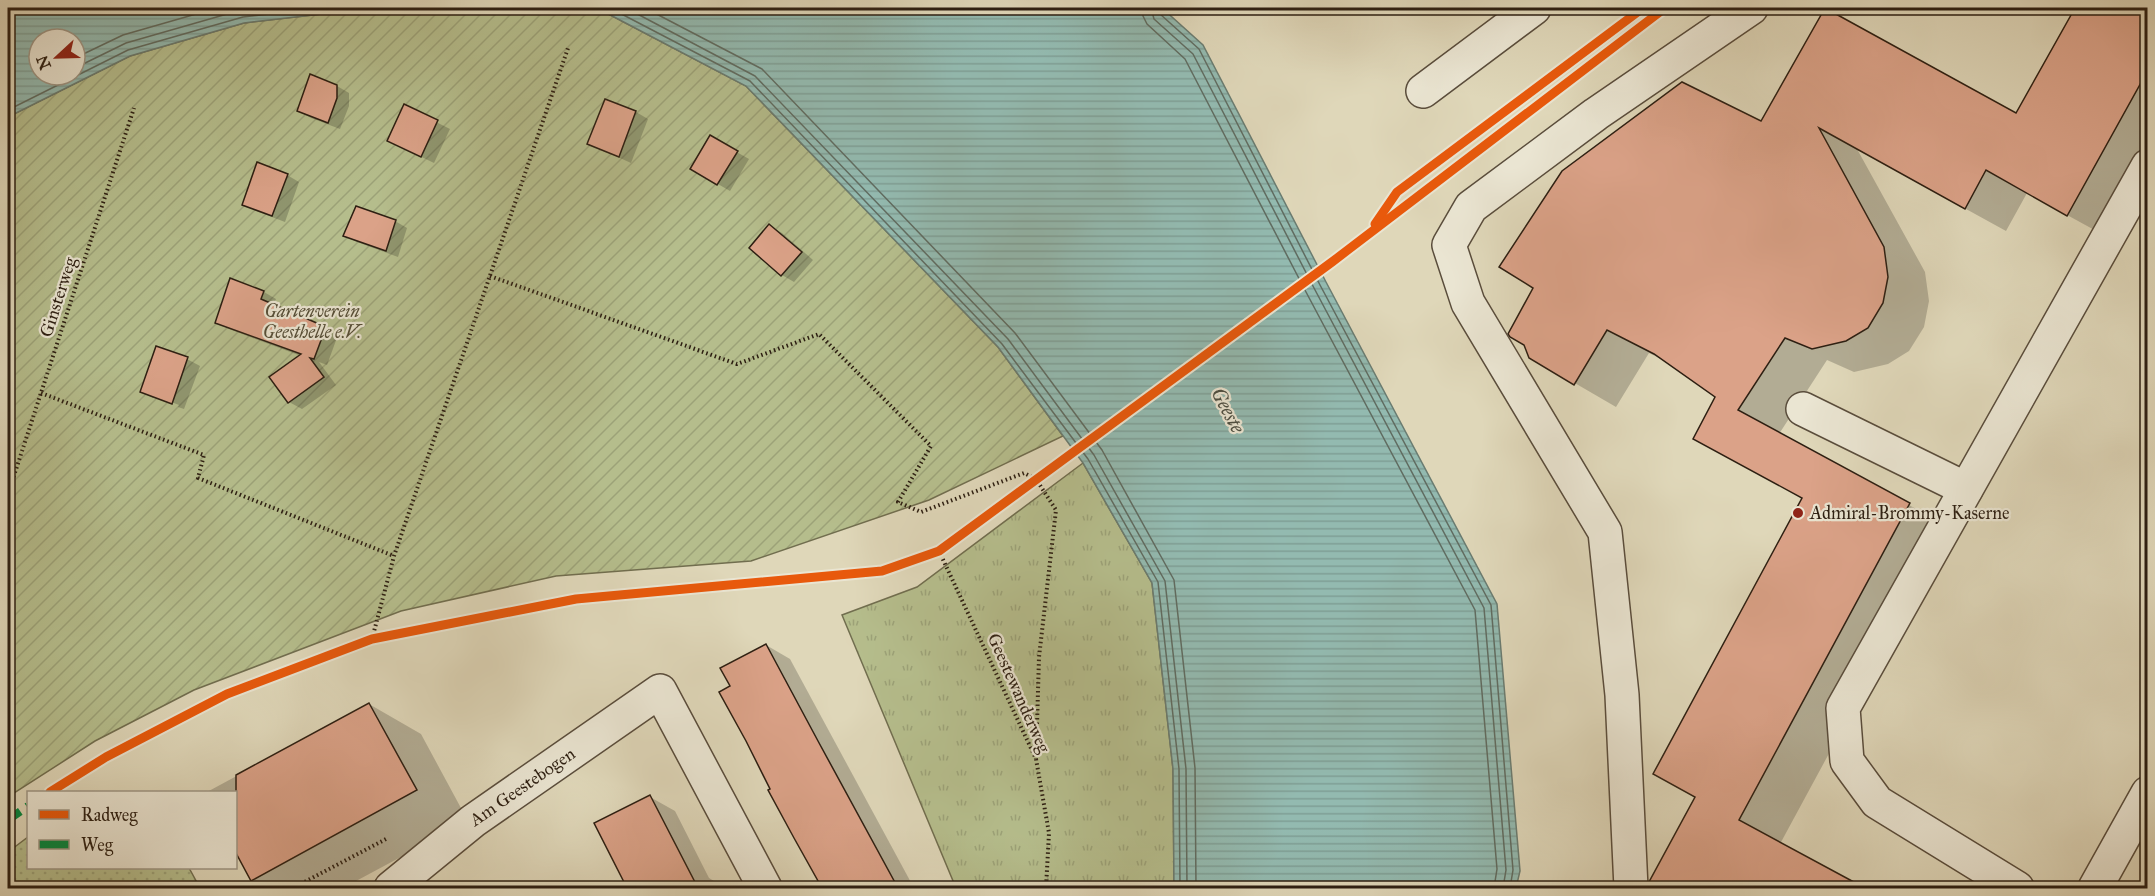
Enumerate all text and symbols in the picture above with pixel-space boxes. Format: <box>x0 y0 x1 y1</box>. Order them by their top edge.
north arrow <box>27 27 87 87</box>
text: N <box>32 52 55 72</box>
street label: Ginsterweg <box>35 254 82 340</box>
park label: Gartenverein Geesthelle e.V. <box>263 300 363 343</box>
water label: Geeste <box>1206 383 1250 437</box>
place label: Admiral-Brommy-Kaserne <box>1809 502 2010 524</box>
marker: Admiral-Brommy-Kaserne <box>1791 506 1805 520</box>
street label: Geestewanderweg <box>982 630 1055 757</box>
street label: Am Geestebogen <box>465 742 580 832</box>
legend <box>27 791 237 869</box>
text: Radweg <box>81 804 138 827</box>
text: Weg <box>81 834 114 857</box>

